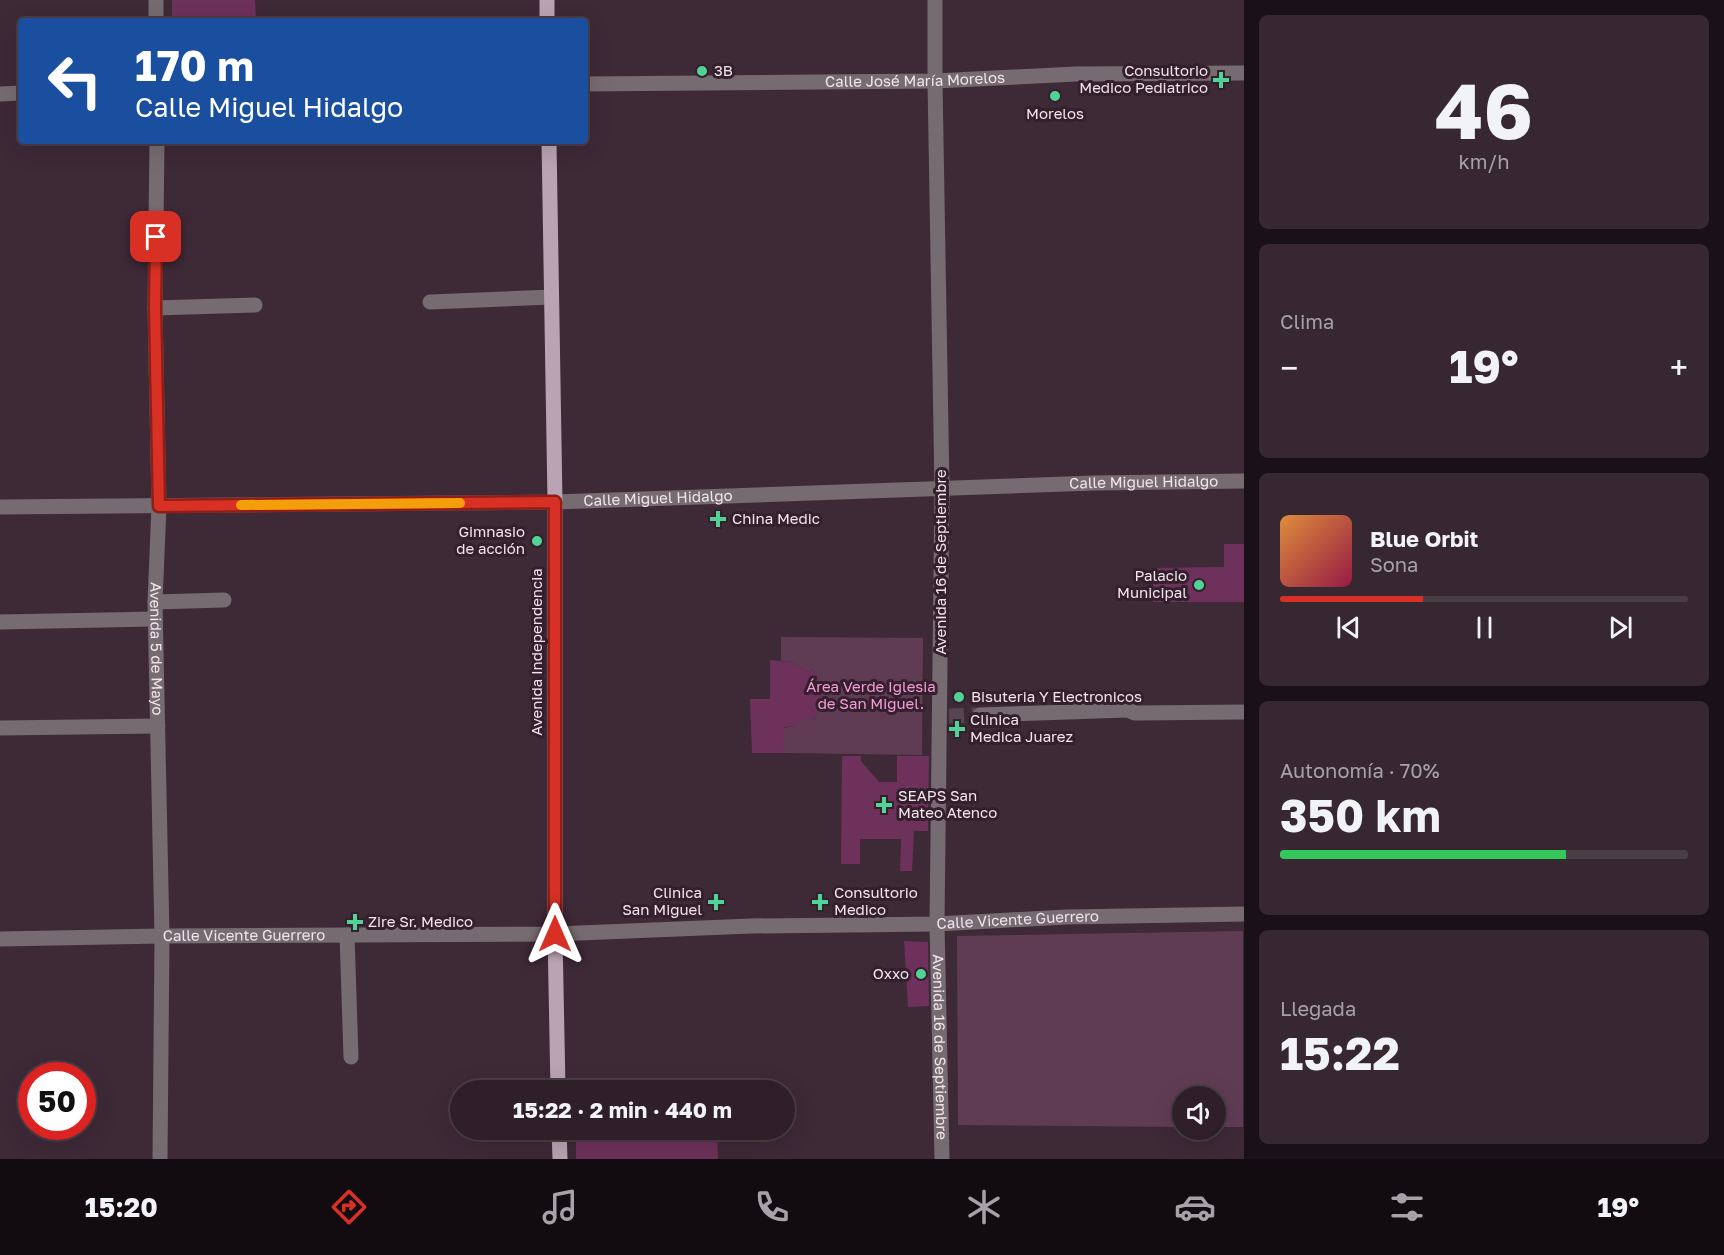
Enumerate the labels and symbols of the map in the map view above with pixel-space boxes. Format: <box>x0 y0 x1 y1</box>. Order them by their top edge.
place label: 3B <box>714 61 733 79</box>
place label: Consultorio Medico Pediatrico <box>1079 61 1208 96</box>
marker: 3B <box>695 64 709 78</box>
street label: Calle José María Morelos <box>825 68 1005 90</box>
marker: Consultorio Medico Pediatrico <box>1212 71 1230 89</box>
marker: Morelos <box>1048 89 1062 103</box>
place label: Morelos <box>1026 104 1084 122</box>
pin <box>130 211 181 262</box>
street label: Avenida 16 de Septiembre <box>931 469 949 655</box>
street label: Calle Miguel Hidalgo <box>1069 471 1218 492</box>
street label: Calle Miguel Hidalgo <box>583 486 733 509</box>
place label: China Medic <box>732 509 820 527</box>
marker: China Medic <box>709 510 727 528</box>
place label: Gimnasio de acción <box>456 522 525 557</box>
marker: Gimnasio de acción <box>530 534 544 548</box>
place label: Palacio Municipal <box>1117 566 1187 601</box>
street label: Avenida Independencia <box>527 568 545 736</box>
marker: Palacio Municipal <box>1192 578 1206 592</box>
street label: Avenida 5 de Mayo <box>147 582 167 716</box>
park label: Área Verde Iglesia de San Miguel. <box>806 677 936 712</box>
place label: Bisuteria Y Electronicos <box>971 687 1142 705</box>
marker: Bisuteria Y Electronicos <box>952 690 966 704</box>
place label: Clinica Medica Juarez <box>970 710 1074 745</box>
marker: Clinica Medica Juarez <box>948 720 966 738</box>
place label: SEAPS San Mateo Atenco <box>898 786 997 821</box>
marker: SEAPS San Mateo Atenco <box>875 796 893 814</box>
place label: Clinica San Miguel <box>622 883 702 918</box>
place label: Consultorio Medico <box>834 883 918 918</box>
marker: Clinica San Miguel <box>707 893 725 911</box>
marker: Consultorio Medico <box>811 893 829 911</box>
position arrow <box>523 902 587 966</box>
street label: Calle Vicente Guerrero <box>936 906 1099 932</box>
place label: Zire Sr. Medico <box>368 912 473 930</box>
marker: Zire Sr. Medico <box>346 913 364 931</box>
street label: Calle Vicente Guerrero <box>163 925 325 944</box>
street label: Avenida 16 de Septiembre <box>930 954 952 1140</box>
place label: Oxxo <box>873 964 909 982</box>
marker: Oxxo <box>914 967 928 981</box>
speed limit sign: 50 <box>18 1062 96 1140</box>

